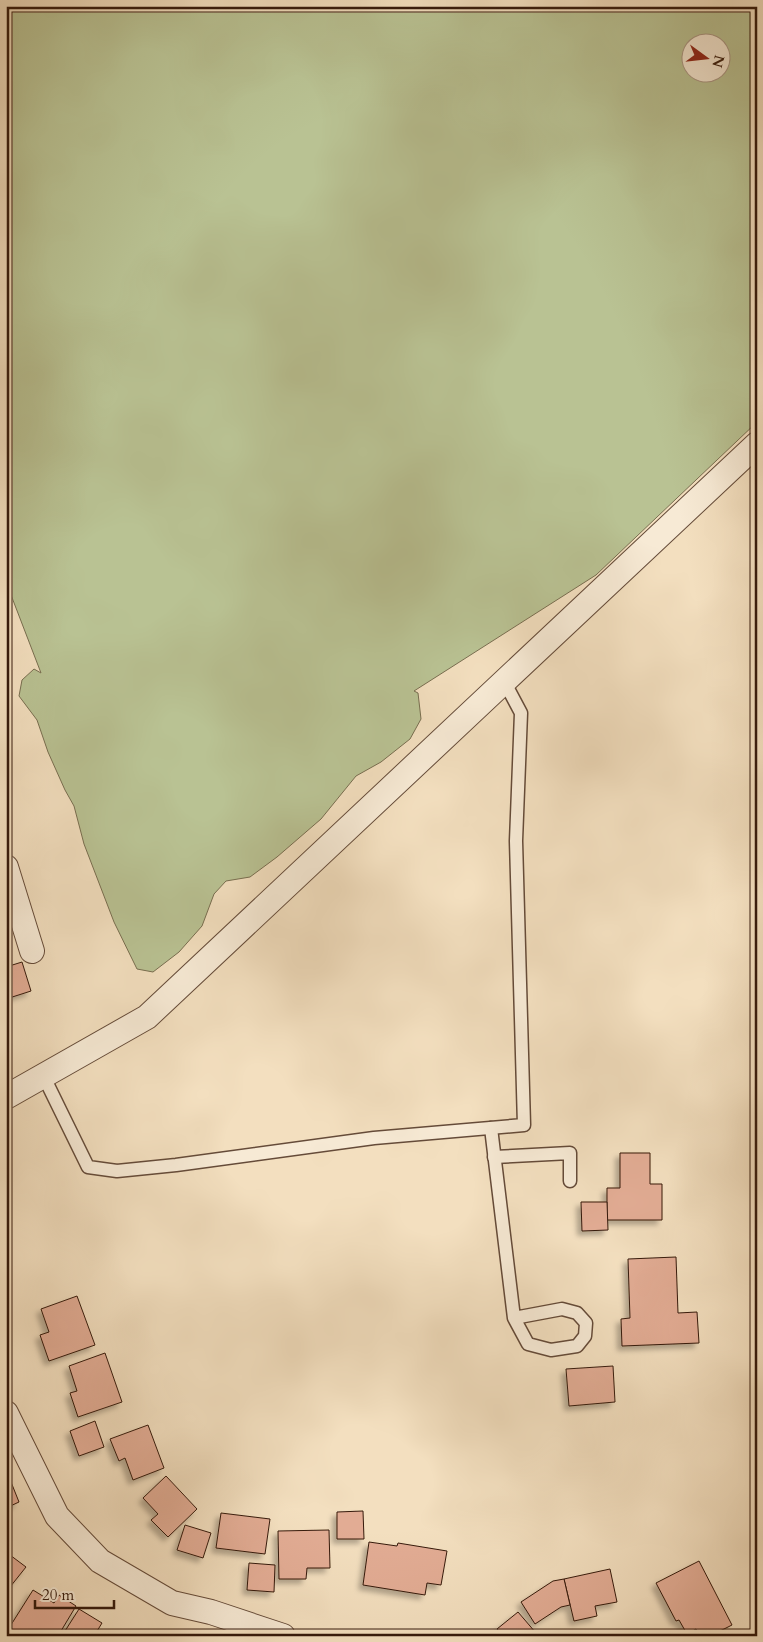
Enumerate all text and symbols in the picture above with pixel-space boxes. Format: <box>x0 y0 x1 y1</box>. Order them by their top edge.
north arrow <box>680 32 730 82</box>
text: N <box>707 53 729 70</box>
scale bar <box>35 1577 114 1609</box>
text: 20 m <box>42 1585 74 1605</box>

